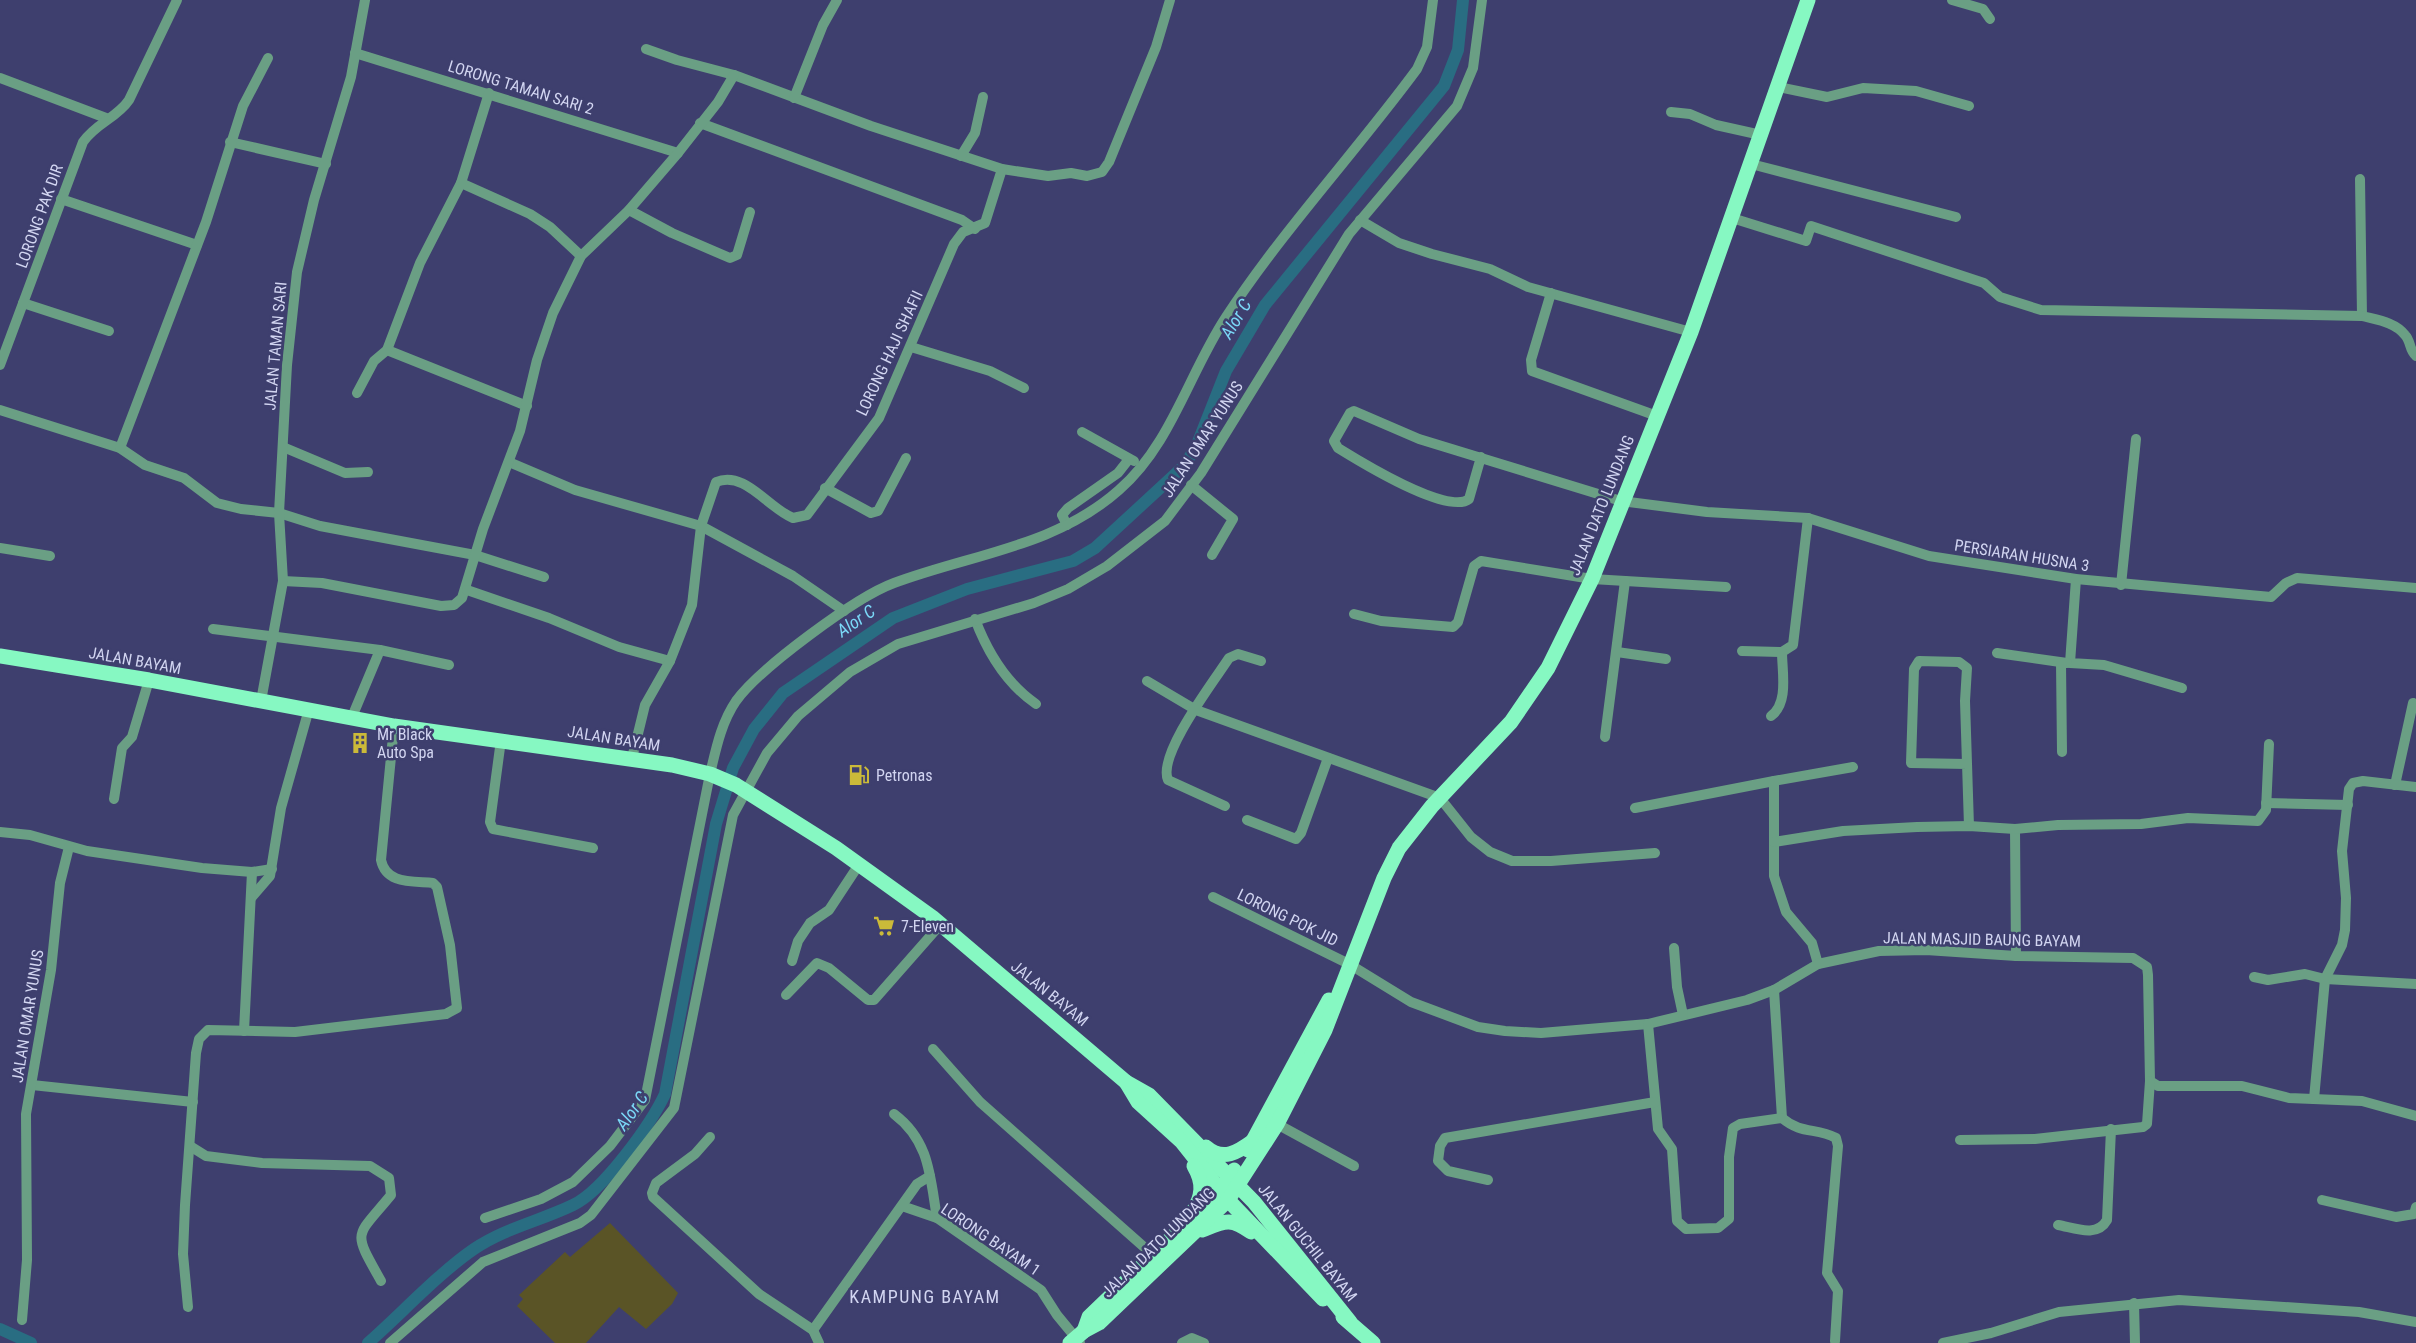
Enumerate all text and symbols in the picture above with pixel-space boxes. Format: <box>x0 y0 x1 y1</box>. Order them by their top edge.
street label: LORONG TAMAN SARI 2 <box>446 56 596 119</box>
street label: LORONG PAK DIR <box>12 161 67 271</box>
street label: JALAN TAMAN SARI <box>260 281 291 411</box>
street label: LORONG HAJI SHAFII <box>852 288 927 419</box>
water label: Alor C <box>1215 295 1255 343</box>
street label: JALAN OMAR YUNUS <box>1158 378 1247 501</box>
street label: JALAN DATO LUNDANG <box>1565 432 1638 578</box>
street label: PERSIARAN HUSNA 3 <box>1953 535 2091 576</box>
water label: Alor C <box>832 600 879 642</box>
street label: JALAN BAYAM <box>87 643 183 678</box>
street label: JALAN BAYAM <box>566 722 662 755</box>
place label: Mr Black Auto Spa <box>377 725 434 762</box>
building icon: Mr Black Auto Spa <box>348 731 372 755</box>
fuel station icon: Petronas <box>847 763 871 787</box>
place label: Petronas <box>876 766 932 785</box>
street label: LORONG POK JID <box>1234 885 1341 950</box>
supermarket icon: 7-Eleven <box>872 914 896 938</box>
place label: 7-Eleven <box>901 917 954 936</box>
street label: JALAN MASJID BAUNG BAYAM <box>1883 928 2081 951</box>
street label: JALAN OMAR YUNUS <box>8 948 47 1084</box>
street label: JALAN BAYAM <box>1007 957 1092 1030</box>
water label: Alor C <box>610 1087 652 1135</box>
street label: JALAN GUCHIL BAYAM <box>1254 1179 1361 1305</box>
street label: JALAN DATO LUNDANG <box>1098 1184 1219 1301</box>
street label: LORONG BAYAM 1 <box>937 1199 1044 1280</box>
district label: KAMPUNG BAYAM <box>849 1286 1001 1307</box>

